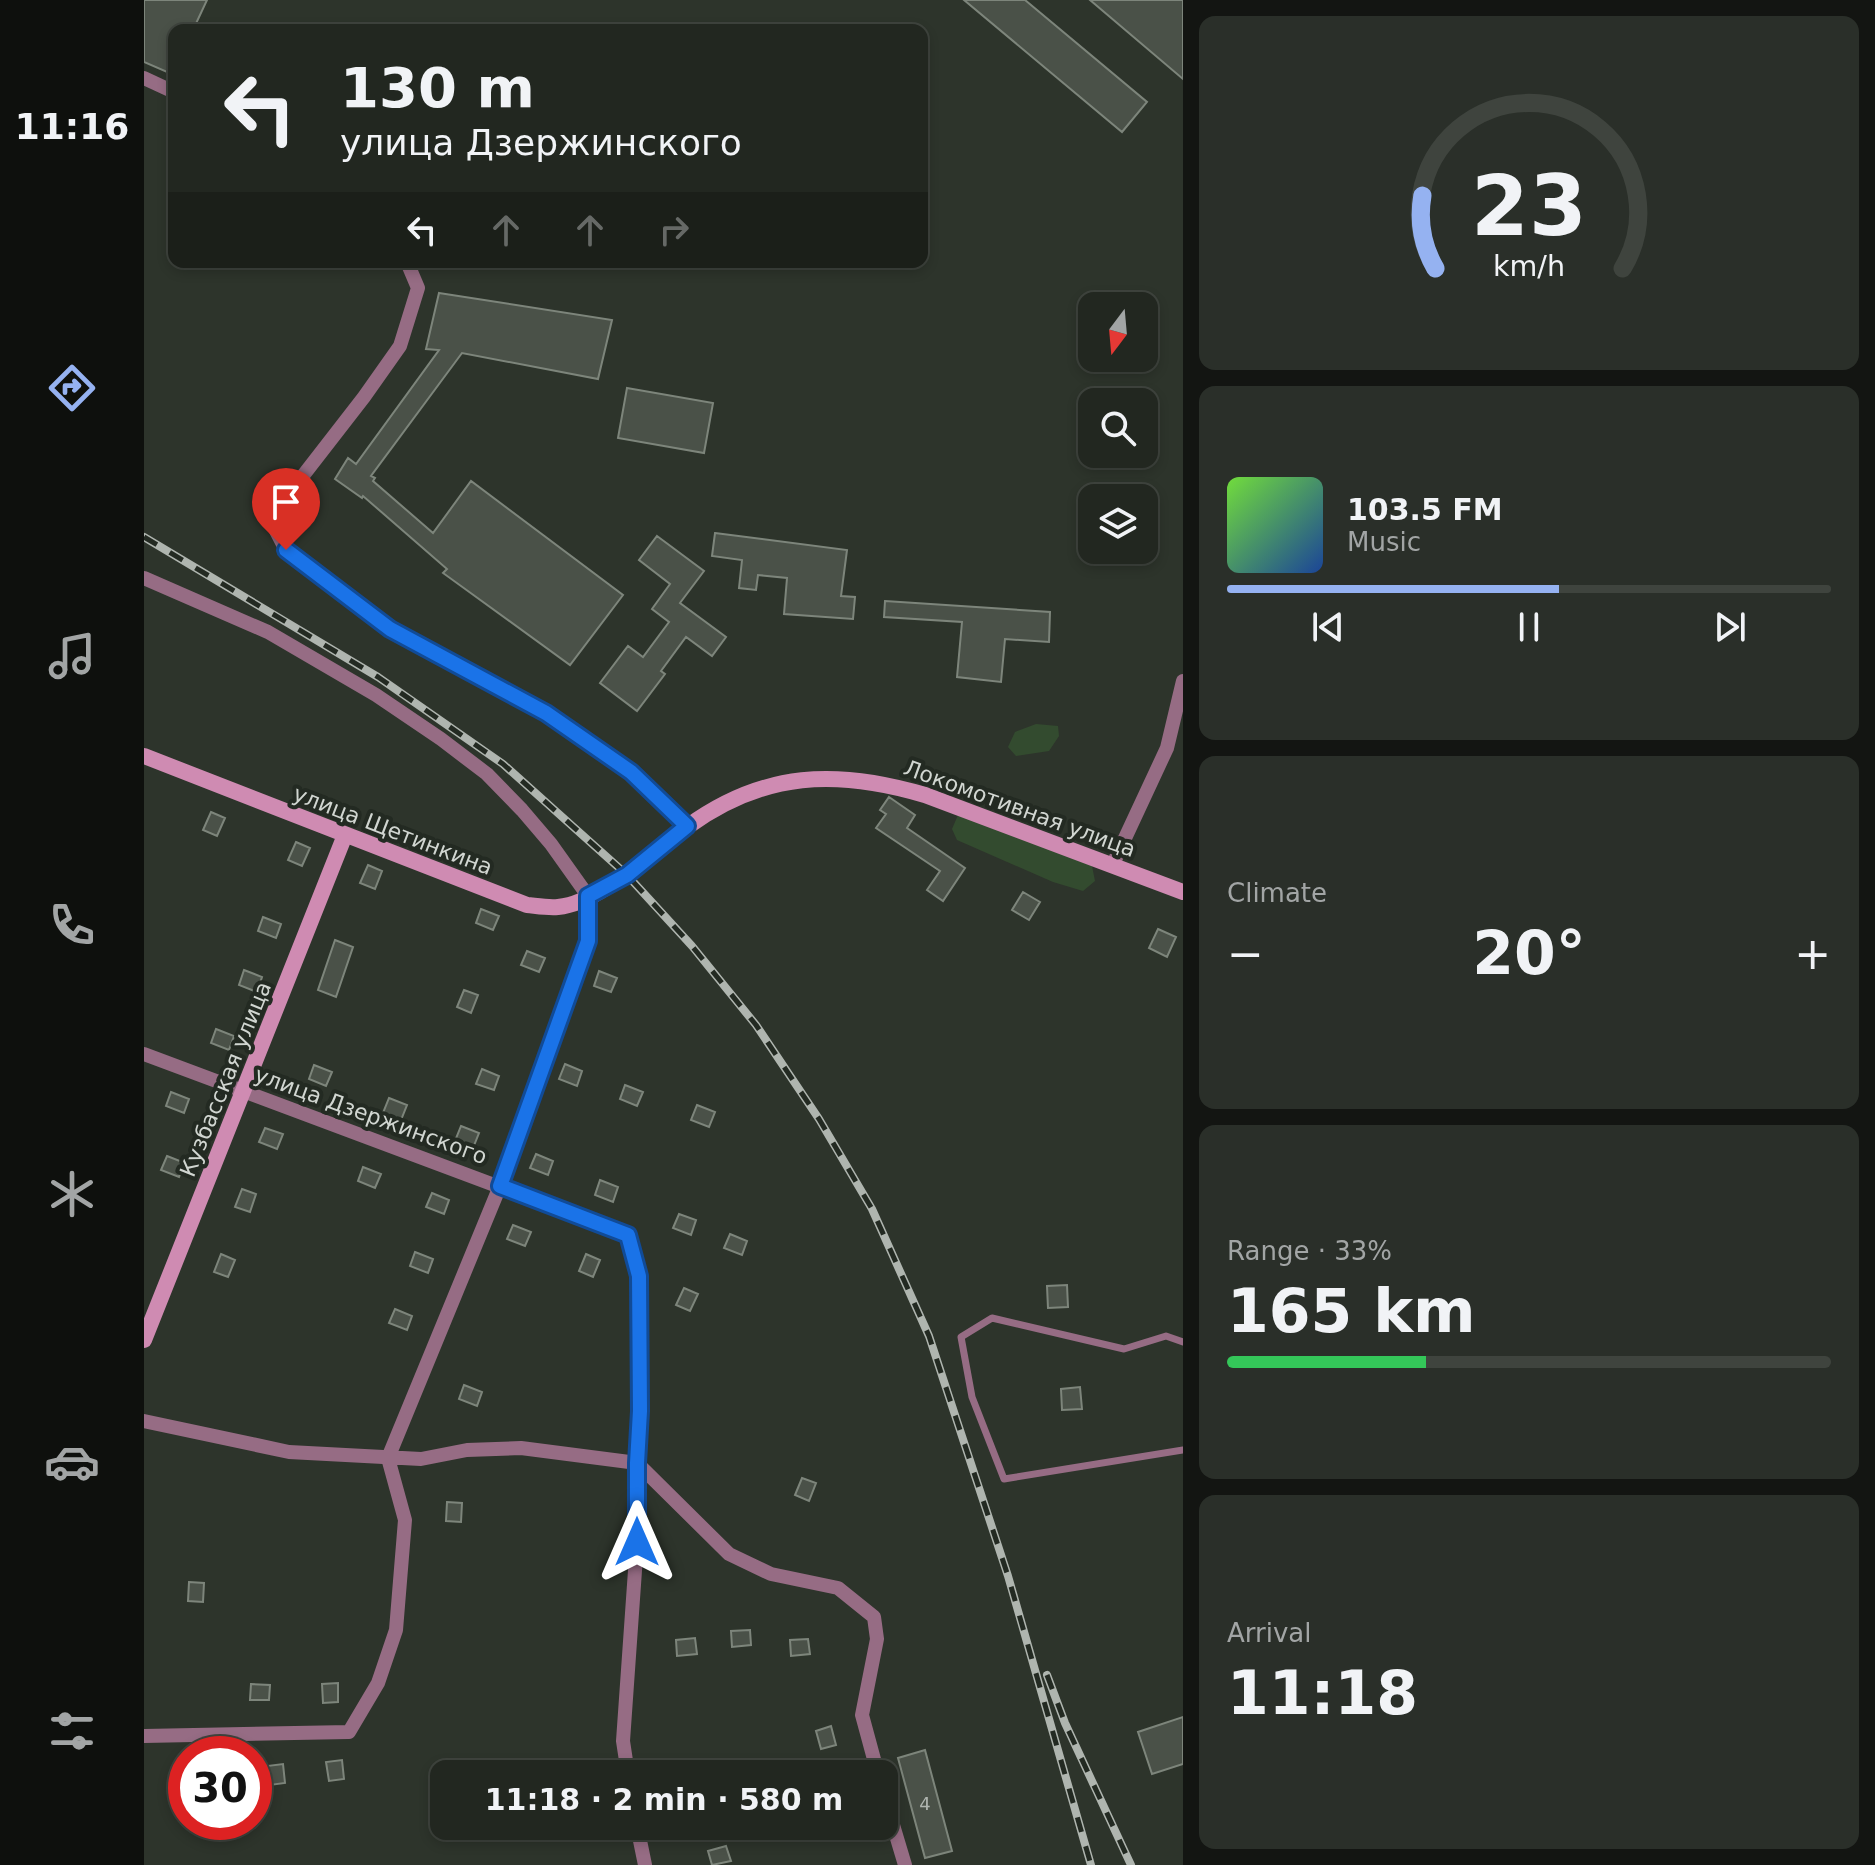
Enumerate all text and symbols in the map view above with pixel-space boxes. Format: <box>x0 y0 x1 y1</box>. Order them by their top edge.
text: 130 m <box>340 55 535 120</box>
icon: left <box>208 56 312 160</box>
text: 11:16 <box>15 106 129 147</box>
text: улица Дзержинского <box>340 122 742 163</box>
text: 23 <box>1471 157 1587 254</box>
icon: left <box>400 208 444 252</box>
icon: ahead <box>484 208 528 252</box>
icon: ahead <box>568 208 612 252</box>
icon: right <box>652 208 696 252</box>
text: km/h <box>1493 249 1565 283</box>
north arrow <box>1078 292 1158 372</box>
map controls <box>1078 292 1158 564</box>
icon: directions <box>44 360 100 416</box>
button: search <box>1078 388 1158 468</box>
pin <box>252 468 320 550</box>
icon: arrive <box>264 480 308 524</box>
button: layers <box>1078 484 1158 564</box>
text: 103.5 FM <box>1347 492 1503 527</box>
text: Music <box>1347 527 1421 557</box>
icon: previous <box>1306 605 1350 649</box>
icon: pause <box>1507 605 1551 649</box>
icon: next <box>1708 605 1752 649</box>
icon: music <box>44 628 100 684</box>
street label: Локомотивная улица <box>901 755 1139 862</box>
street label: улица Щетинкина <box>290 781 496 880</box>
text: Climate <box>1227 878 1327 908</box>
icon: phone <box>44 897 100 953</box>
text: 20° <box>1472 918 1586 988</box>
text: − <box>1227 928 1264 979</box>
text: + <box>1794 928 1831 979</box>
street label: Кузбасская улица <box>175 978 276 1180</box>
street label: улица Дзержинского <box>251 1062 490 1169</box>
icon: climate <box>44 1166 100 1222</box>
text: Range · 33% <box>1227 1236 1392 1266</box>
text: 165 km <box>1227 1276 1476 1346</box>
icon: car <box>44 1434 100 1490</box>
position arrow <box>595 1500 679 1584</box>
text: Arrival <box>1227 1618 1311 1648</box>
text: 11:18 <box>1227 1658 1418 1728</box>
icon: filters <box>44 1703 100 1759</box>
speed limit sign: 30 <box>168 1736 272 1840</box>
text: 11:18 · 2 min · 580 m <box>485 1782 843 1817</box>
house number: 4 <box>919 1793 931 1814</box>

